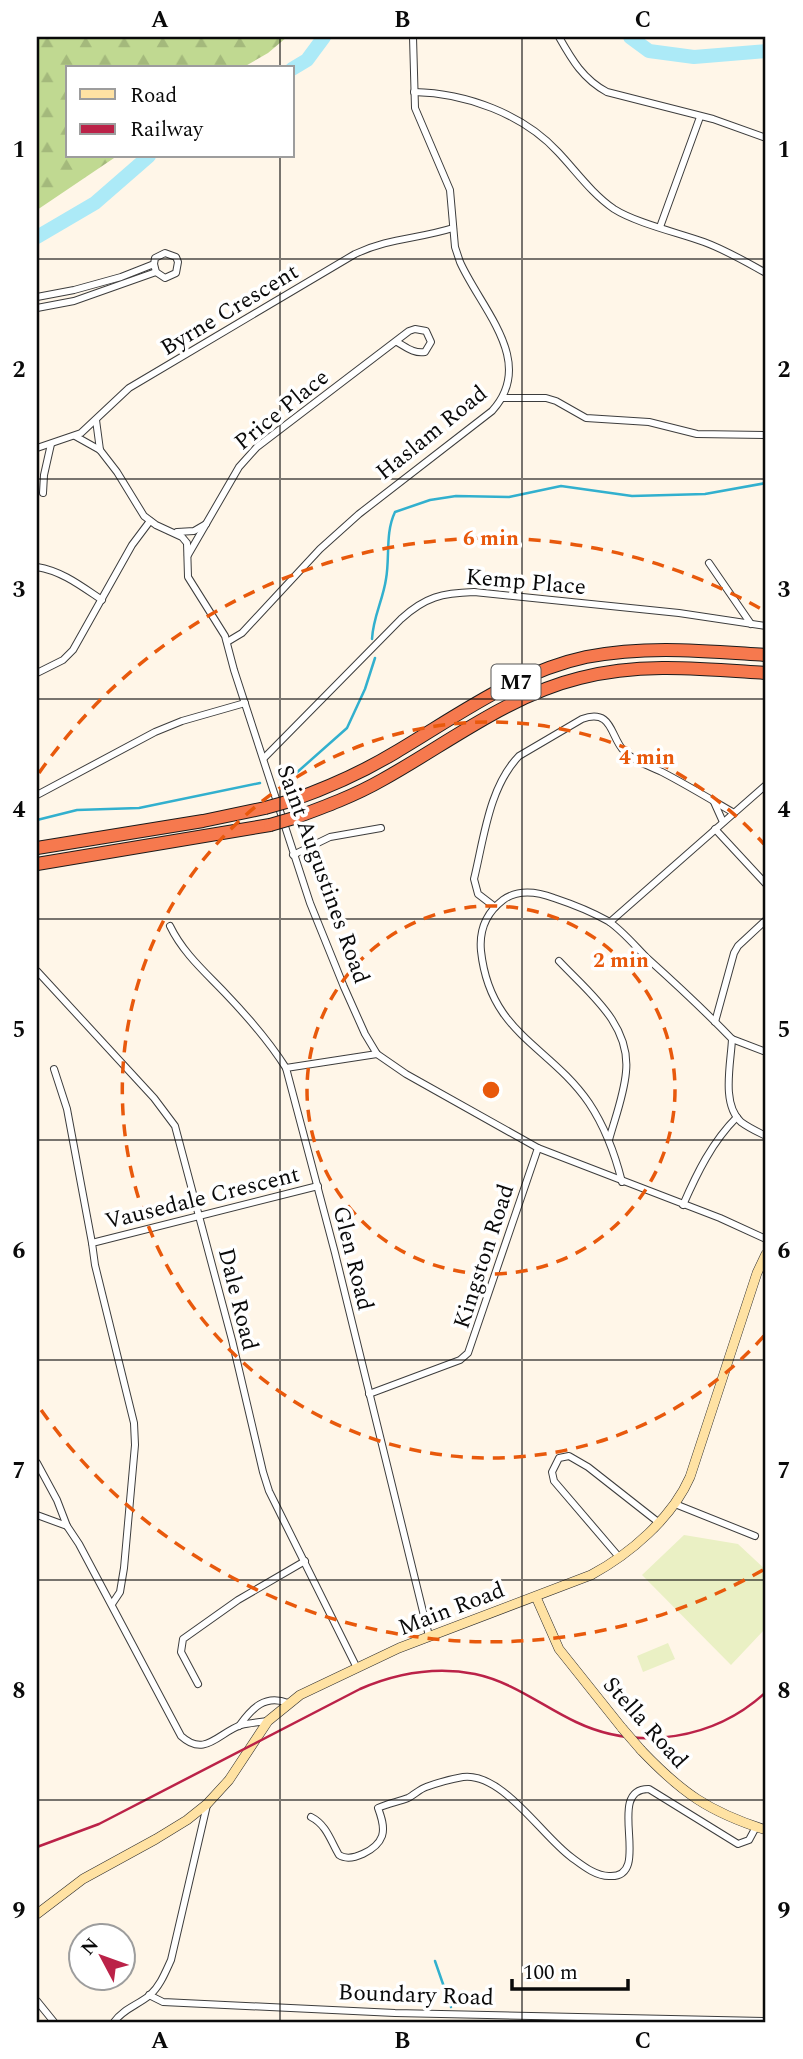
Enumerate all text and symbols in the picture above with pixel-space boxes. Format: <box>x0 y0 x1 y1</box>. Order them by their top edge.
text: A <box>151 3 169 38</box>
text: B <box>394 3 410 38</box>
text: C <box>635 3 651 38</box>
legend <box>66 66 294 158</box>
text: Road <box>130 80 177 112</box>
text: Railway <box>130 114 204 146</box>
text: 1 <box>13 133 25 168</box>
text: 1 <box>778 133 790 168</box>
street label: Byrne Crescent <box>154 255 306 365</box>
text: 2 <box>13 353 26 388</box>
text: 2 <box>778 353 791 388</box>
street label: Price Place <box>227 361 337 459</box>
street label: Haslam Road <box>368 377 496 489</box>
text: 6 min <box>463 523 519 555</box>
street label: Kemp Place <box>464 560 587 605</box>
text: 3 <box>13 573 26 608</box>
text: 3 <box>778 573 791 608</box>
road number: M7 <box>491 664 540 700</box>
text: 4 min <box>619 742 675 774</box>
street label: Saint Augustines Road <box>267 760 379 989</box>
text: 4 <box>13 793 26 828</box>
text: 4 <box>778 793 791 828</box>
text: 2 min <box>593 945 649 977</box>
text: 5 <box>13 1013 25 1048</box>
text: 5 <box>778 1013 790 1048</box>
centre of rings <box>479 1078 503 1102</box>
street label: Vausedale Crescent <box>101 1157 303 1240</box>
street label: Kingston Road <box>445 1179 524 1333</box>
street label: Glen Road <box>323 1202 382 1314</box>
text: 6 <box>13 1234 26 1269</box>
text: 6 <box>778 1234 791 1269</box>
street label: Dale Road <box>208 1244 267 1354</box>
text: 7 <box>13 1454 25 1489</box>
text: 7 <box>778 1454 790 1489</box>
street label: Main Road <box>393 1573 510 1646</box>
street label: Stella Road <box>594 1669 696 1777</box>
text: 8 <box>13 1674 25 1709</box>
text: 8 <box>778 1674 790 1709</box>
text: 9 <box>13 1894 26 1929</box>
text: 9 <box>778 1894 791 1929</box>
north arrow <box>66 1923 136 1993</box>
text: N <box>74 1931 106 1962</box>
scale bar <box>512 1947 628 1991</box>
text: 100 m <box>523 1957 578 1989</box>
street label: Boundary Road <box>337 1975 495 2016</box>
text: A <box>151 2024 169 2059</box>
text: B <box>394 2024 410 2059</box>
text: C <box>635 2024 651 2059</box>

